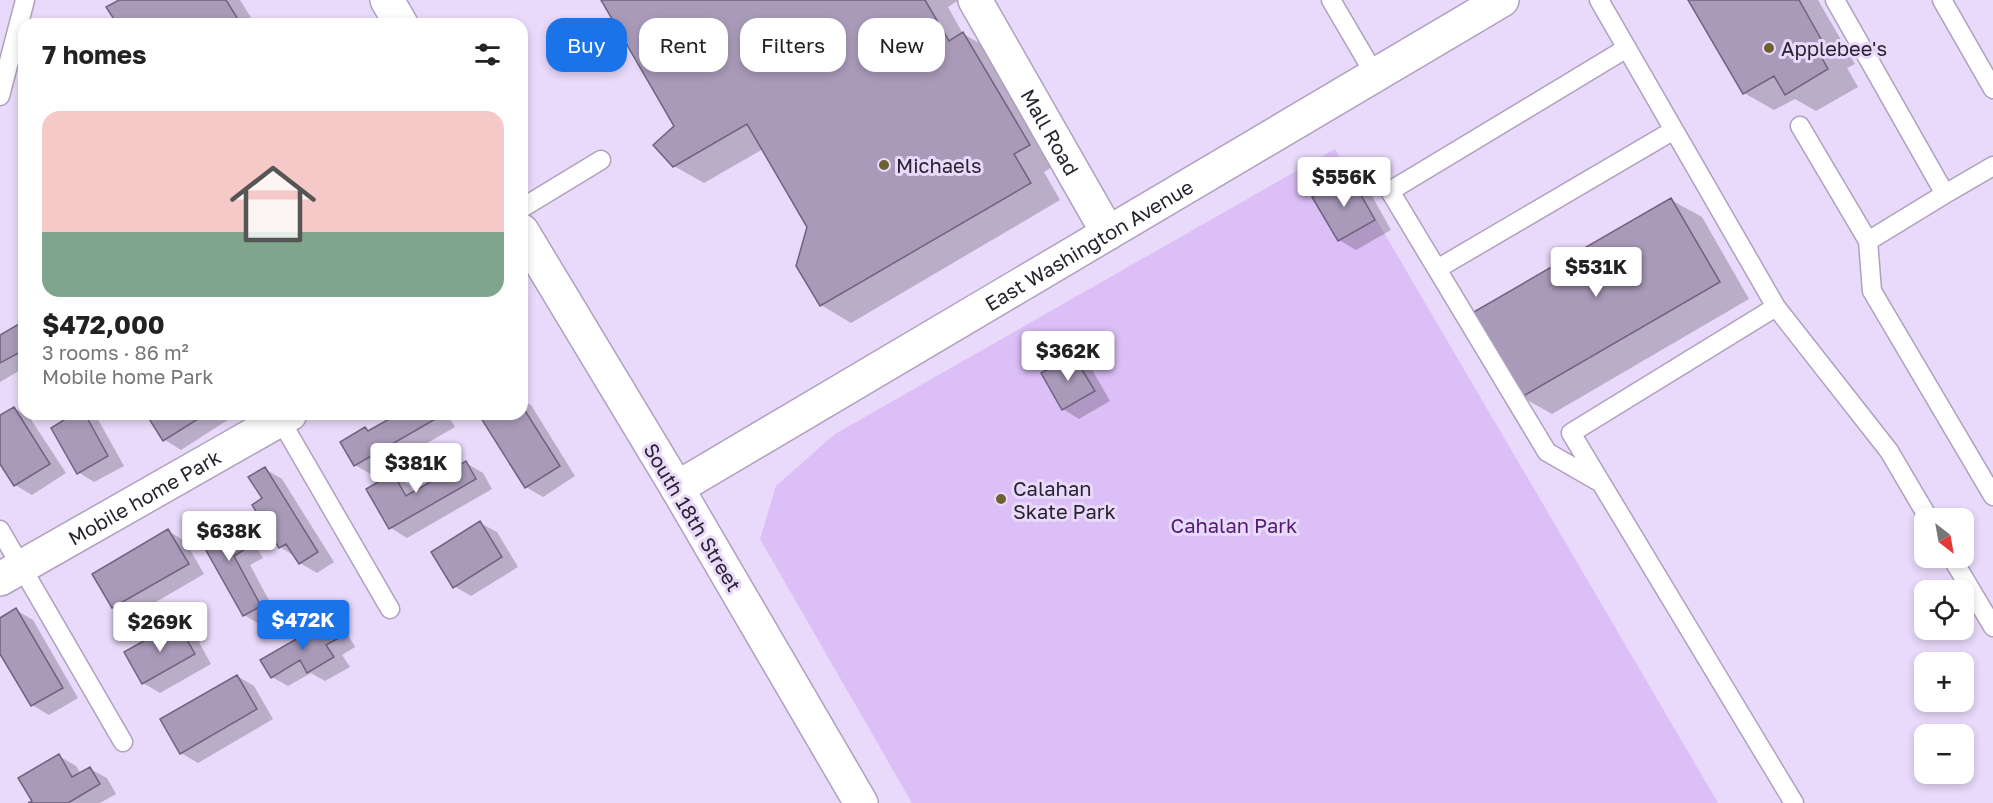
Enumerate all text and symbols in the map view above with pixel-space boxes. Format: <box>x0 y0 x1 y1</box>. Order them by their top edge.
chip: Buy <box>546 18 627 72</box>
chip: Rent <box>639 18 728 72</box>
chip: Filters <box>740 18 846 72</box>
chip: New <box>858 18 945 72</box>
place label: Applebee's <box>1781 36 1887 60</box>
icon: filters <box>471 38 504 71</box>
text: 7 homes <box>42 39 147 70</box>
marker: Applebee's <box>1762 41 1776 55</box>
street label: Mall Road <box>1016 85 1084 179</box>
icon: home <box>219 150 327 258</box>
place label: Michaels <box>896 153 982 177</box>
pin: $556K <box>1302 157 1386 208</box>
marker: Michaels <box>877 158 891 172</box>
text: $556K <box>1312 164 1377 188</box>
street label: East Washington Avenue <box>980 174 1197 315</box>
pin: $531K <box>1554 247 1638 298</box>
text: $531K <box>1565 254 1627 278</box>
text: $472,000 <box>42 309 165 340</box>
pin: $362K <box>1026 331 1110 382</box>
text: $362K <box>1036 338 1101 362</box>
text: 3 rooms · 86 m² <box>42 340 189 364</box>
text: Mobile home Park <box>42 364 214 388</box>
street label: South 18th Street <box>639 439 747 595</box>
pin: $381K <box>374 443 458 494</box>
street label: Mobile home Park <box>64 444 225 550</box>
text: $381K <box>384 450 448 474</box>
place label: Calahan Skate Park <box>1013 476 1116 523</box>
marker: Calahan Skate Park <box>994 492 1008 506</box>
north arrow <box>1914 508 1974 568</box>
map controls <box>1914 508 1974 784</box>
pin: $638K <box>187 511 271 562</box>
park label: Cahalan Park <box>1171 513 1297 537</box>
text: $638K <box>196 518 262 542</box>
button: locate <box>1914 580 1974 640</box>
pin: $472K <box>261 600 345 651</box>
pin: $269K <box>118 602 202 653</box>
text: $472K <box>271 607 335 631</box>
text: $269K <box>127 609 193 633</box>
button: + <box>1914 652 1974 712</box>
button: − <box>1914 724 1974 784</box>

